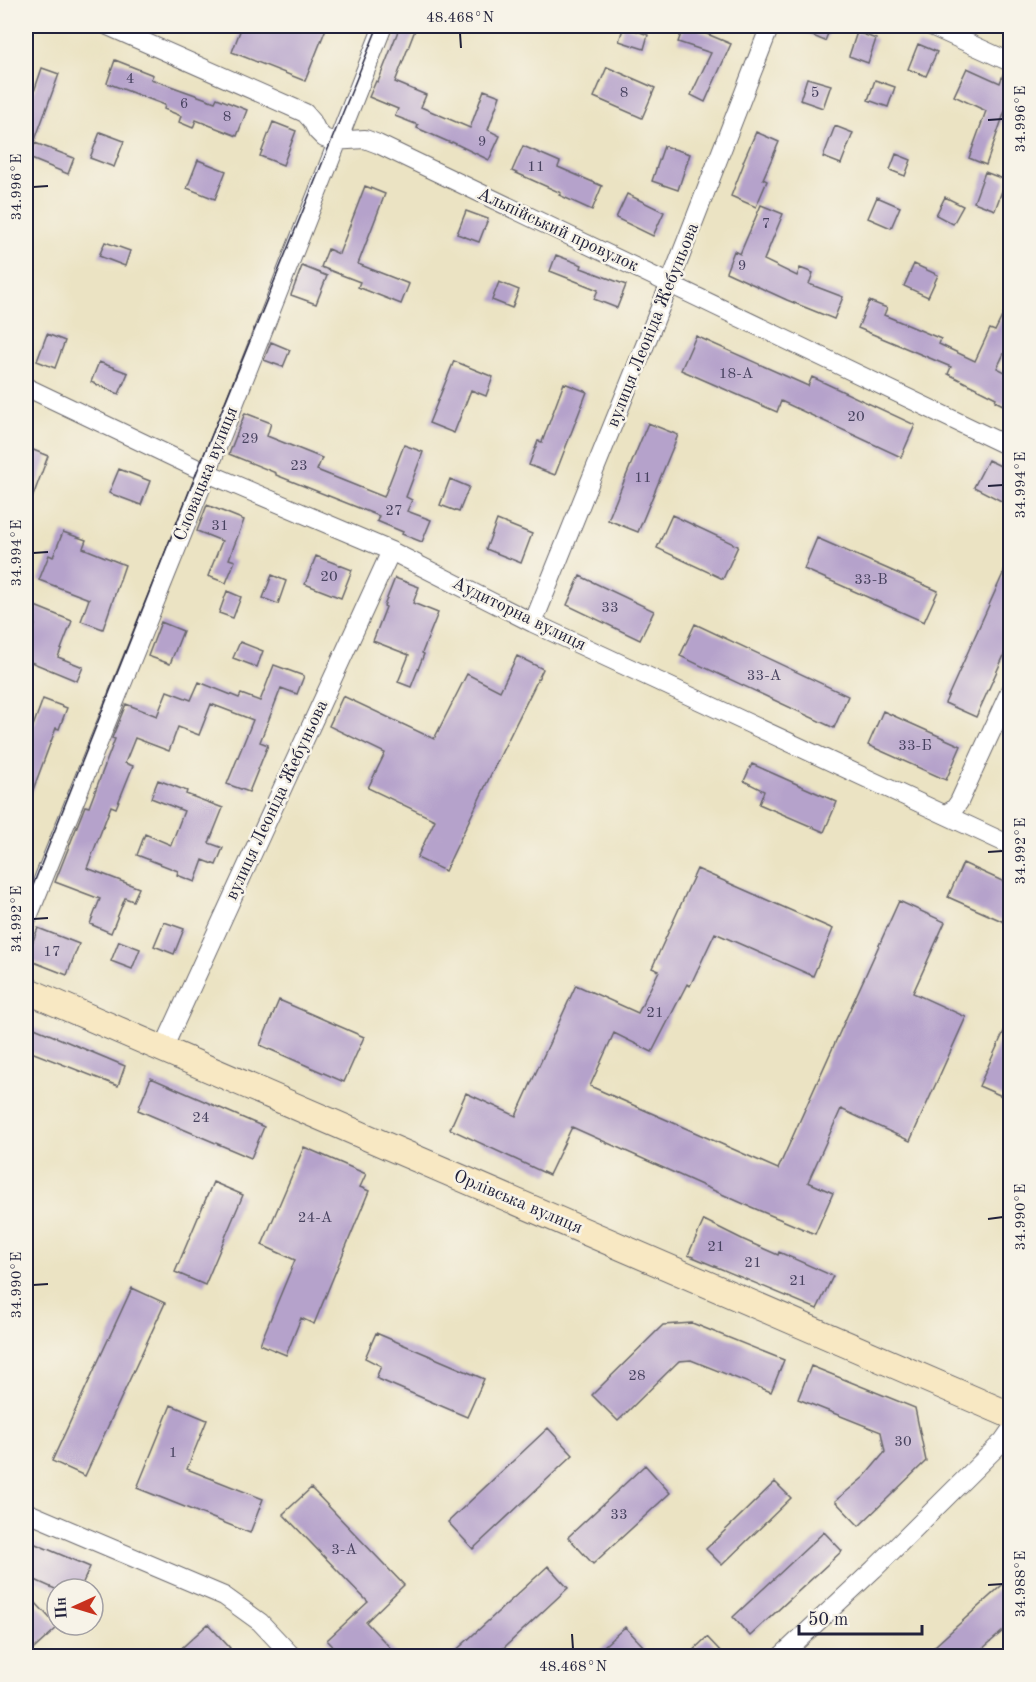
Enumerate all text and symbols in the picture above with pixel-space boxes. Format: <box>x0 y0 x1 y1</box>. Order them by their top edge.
text: 48.468°N <box>426 11 494 26</box>
house number: 4 <box>126 72 134 87</box>
house number: 8 <box>620 86 628 101</box>
house number: 5 <box>811 86 819 101</box>
text: 34.996°E <box>1014 86 1029 152</box>
house number: 6 <box>180 97 188 112</box>
house number: 8 <box>223 110 231 125</box>
house number: 9 <box>478 135 486 150</box>
text: 34.996°E <box>10 154 25 220</box>
house number: 11 <box>527 160 545 175</box>
street label: Альпійський провулок <box>475 185 641 275</box>
house number: 7 <box>762 217 770 232</box>
street label: вулиця Леоніда Жебуньова <box>604 220 702 430</box>
house number: 9 <box>738 259 746 274</box>
house number: 18-А <box>719 367 754 382</box>
street label: Словацька вулиця <box>171 404 241 544</box>
house number: 20 <box>847 410 865 425</box>
house number: 29 <box>241 432 259 447</box>
text: 34.994°E <box>1014 452 1029 518</box>
house number: 23 <box>290 459 308 474</box>
house number: 11 <box>634 471 652 486</box>
house number: 27 <box>385 504 403 519</box>
house number: 31 <box>211 519 229 534</box>
text: 34.994°E <box>10 520 25 586</box>
house number: 20 <box>320 570 338 585</box>
house number: 33-В <box>854 573 888 588</box>
street label: Аудиторна вулиця <box>449 574 589 654</box>
house number: 33 <box>601 601 619 616</box>
house number: 33-А <box>747 669 782 684</box>
street label: вулиця Леоніда Жебуньова <box>223 697 331 903</box>
house number: 33-Б <box>898 739 932 754</box>
text: 34.992°E <box>1014 818 1029 884</box>
text: 34.992°E <box>10 886 25 952</box>
house number: 17 <box>43 945 61 960</box>
house number: 21 <box>646 1006 664 1021</box>
house number: 24 <box>192 1111 210 1126</box>
street label: Орлівська вулиця <box>451 1167 585 1237</box>
text: 34.990°E <box>1014 1184 1029 1250</box>
house number: 24-А <box>298 1211 333 1226</box>
house number: 21 <box>707 1240 725 1255</box>
text: 34.990°E <box>10 1252 25 1318</box>
house number: 21 <box>744 1256 762 1271</box>
house number: 21 <box>789 1274 807 1289</box>
house number: 28 <box>628 1369 646 1384</box>
house number: 30 <box>894 1435 912 1450</box>
house number: 1 <box>169 1446 177 1461</box>
house number: 33 <box>610 1508 628 1523</box>
house number: 3-А <box>331 1543 357 1558</box>
text: 34.988°E <box>1014 1551 1029 1617</box>
north arrow <box>45 1577 105 1637</box>
text: Пн <box>53 1596 71 1619</box>
scale bar <box>799 1598 922 1636</box>
text: 50 m <box>808 1611 848 1629</box>
text: 48.468°N <box>539 1660 607 1675</box>

